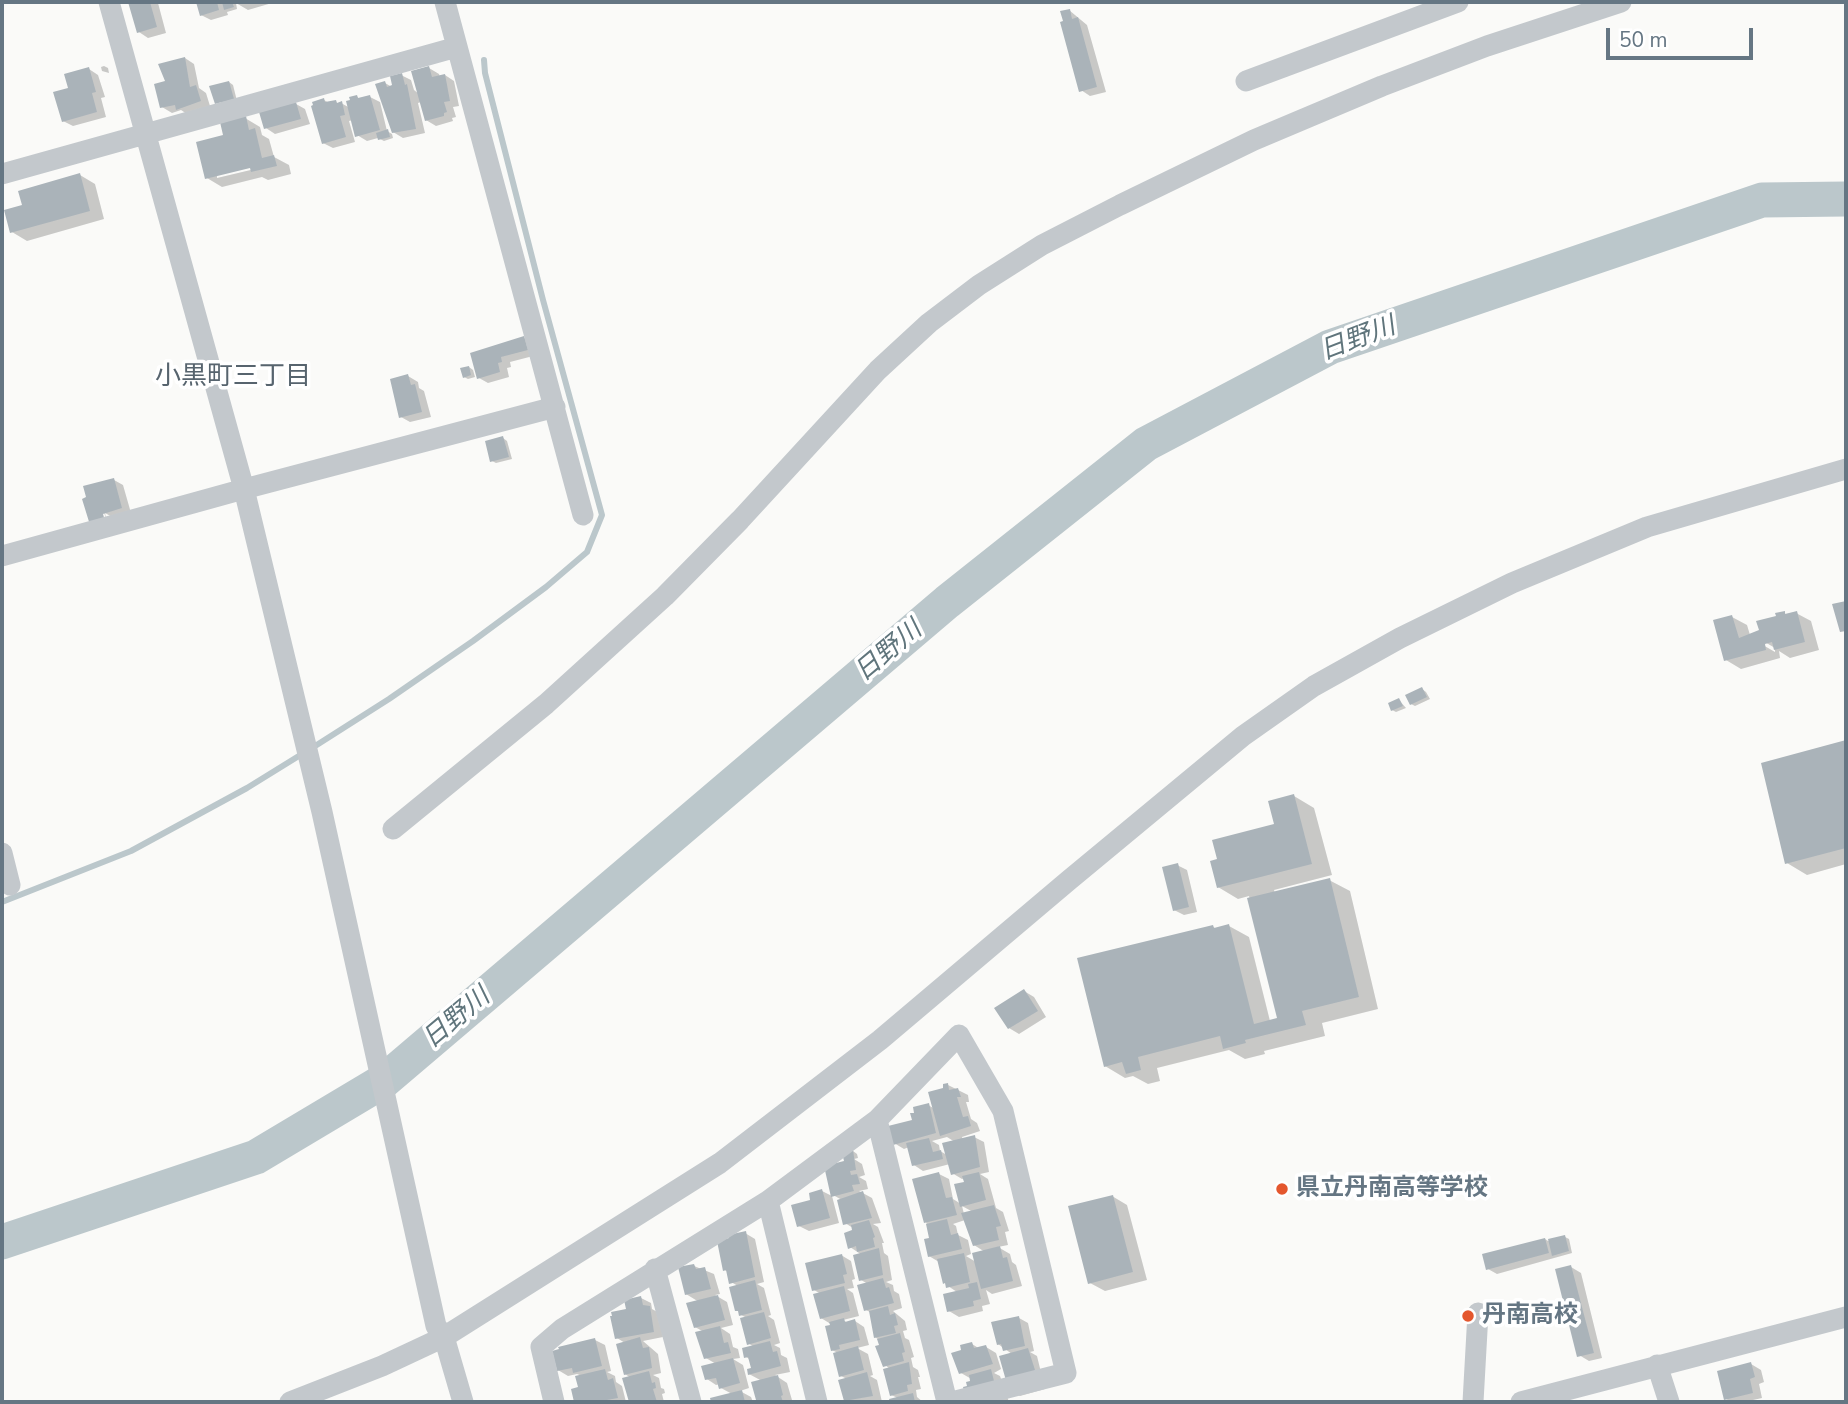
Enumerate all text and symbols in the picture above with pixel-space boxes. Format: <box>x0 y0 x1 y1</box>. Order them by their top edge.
scale bar <box>1610 14 1757 58</box>
text: 50 m <box>1619 26 1668 54</box>
water label: 日野川 <box>1316 311 1400 369</box>
district label: 小黒町三丁目 <box>155 362 311 394</box>
water label: 日野川 <box>849 615 929 689</box>
water label: 日野川 <box>417 982 497 1056</box>
place label: 県立丹南高等学校 <box>1296 1175 1488 1203</box>
marker: 県立丹南高等学校 <box>1274 1181 1290 1197</box>
place label: 丹南高校 <box>1482 1302 1578 1330</box>
marker: 丹南高校 <box>1460 1308 1476 1324</box>

